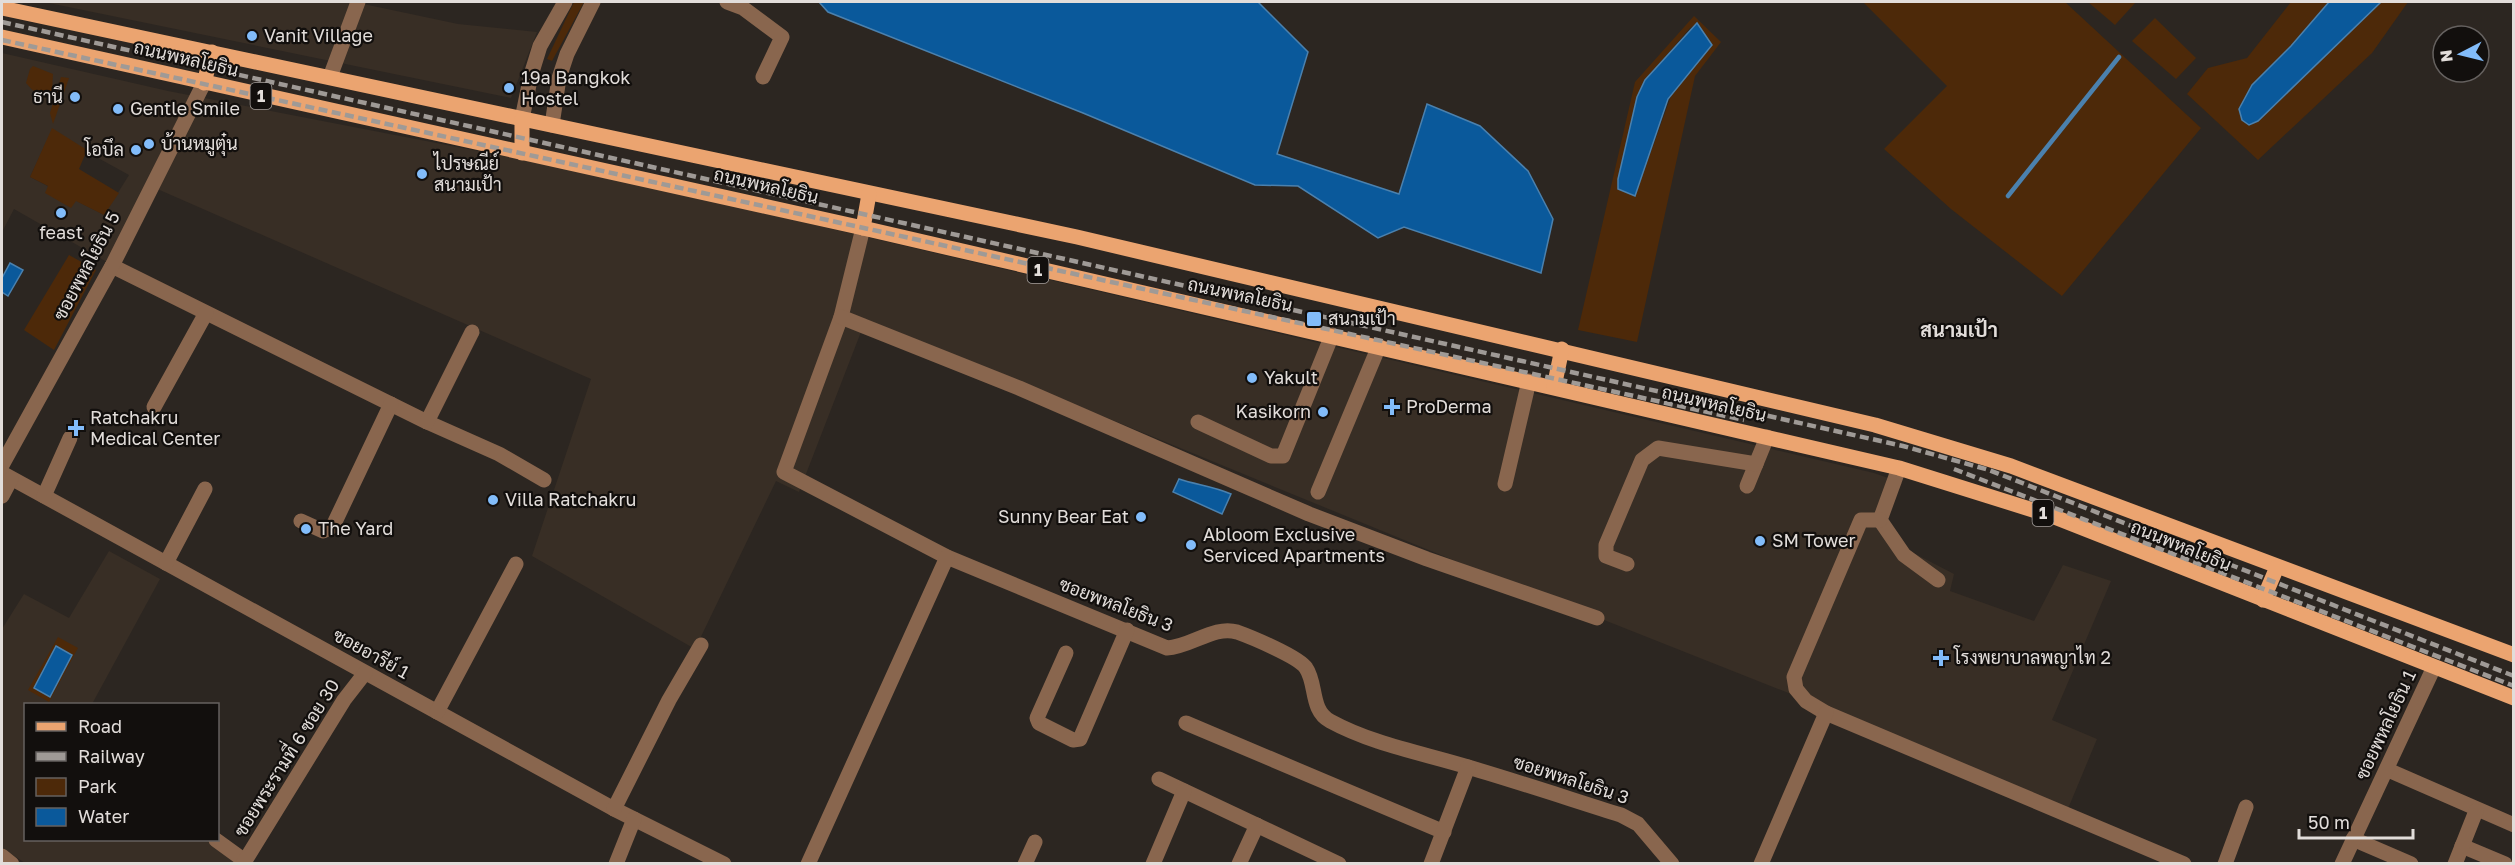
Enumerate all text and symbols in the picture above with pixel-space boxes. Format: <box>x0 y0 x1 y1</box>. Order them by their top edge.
place label: Vanit Village <box>264 24 373 46</box>
north arrow <box>2431 24 2491 84</box>
marker: Vanit Village <box>245 29 259 43</box>
street label: ถนนพหลโยธิน <box>132 34 241 81</box>
text: N <box>2435 49 2457 63</box>
place label: 19a Bangkok Hostel <box>521 66 630 109</box>
marker: 19a Bangkok Hostel <box>502 81 516 95</box>
road number: 1 <box>250 83 272 109</box>
place label: ธานี <box>33 84 63 107</box>
marker: ธานี <box>68 90 82 104</box>
place label: Gentle Smile <box>130 97 240 119</box>
marker: Gentle Smile <box>111 102 125 116</box>
place label: บ้านหมูตุ๋น <box>161 132 238 157</box>
place label: โอบึล <box>84 137 124 160</box>
marker: บ้านหมูตุ๋น <box>142 137 156 151</box>
marker: โอบึล <box>129 143 143 157</box>
place label: ไปรษณีย์ สนามเป้า <box>432 151 502 195</box>
street label: ถนนพหลโยธิน <box>712 161 821 208</box>
marker: ไปรษณีย์ สนามเป้า <box>415 167 429 181</box>
marker: feast <box>54 206 68 220</box>
street label: ซอยพหลโยธิน 5 <box>47 207 124 324</box>
place label: feast <box>39 221 83 243</box>
road number: 1 <box>1028 257 1048 283</box>
street label: ถนนพหลโยธิน <box>1186 271 1295 316</box>
place label: สนามเป้า <box>1328 307 1396 329</box>
marker: สนามเป้า <box>1305 310 1323 328</box>
district label: สนามเป้า <box>1920 317 1998 341</box>
place label: Yakult <box>1264 366 1318 388</box>
marker: Yakult <box>1245 371 1259 385</box>
street label: ถนนพหลโยธิน <box>1660 379 1769 426</box>
place label: ProDerma <box>1406 395 1492 417</box>
marker: ProDerma <box>1383 398 1401 416</box>
place label: Kasikorn <box>1236 400 1311 422</box>
marker: Kasikorn <box>1316 405 1330 419</box>
place label: Ratchakru Medical Center <box>90 406 220 449</box>
marker: Ratchakru Medical Center <box>67 419 85 437</box>
place label: Villa Ratchakru <box>505 488 636 510</box>
marker: Villa Ratchakru <box>486 493 500 507</box>
road number: 1 <box>2032 500 2054 526</box>
place label: Sunny Bear Eat <box>998 505 1129 527</box>
marker: Sunny Bear Eat <box>1134 510 1148 524</box>
street label: ถนนพหลโยธิน <box>2128 514 2235 575</box>
place label: The Yard <box>318 517 393 539</box>
marker: The Yard <box>299 522 313 536</box>
place label: Abloom Exclusive Serviced Apartments <box>1203 523 1385 566</box>
place label: SM Tower <box>1772 529 1856 551</box>
marker: SM Tower <box>1753 534 1767 548</box>
marker: Abloom Exclusive Serviced Apartments <box>1184 538 1198 552</box>
street label: ซอยพหลโยธิน 3 <box>1056 571 1177 636</box>
street label: ซอยอารีย์ 1 <box>330 622 414 683</box>
place label: โรงพยาบาลพญาไท 2 <box>1953 645 2111 669</box>
marker: โรงพยาบาลพญาไท 2 <box>1932 649 1950 667</box>
street label: ซอยพหลโยธิน 1 <box>2349 666 2420 783</box>
street label: ซอยพระรามที่ 6 ซอย 30 <box>225 673 344 840</box>
legend <box>24 703 219 841</box>
text: Road <box>78 715 122 737</box>
text: Railway <box>78 745 145 767</box>
street label: ซอยพหลโยธิน 3 <box>1511 749 1632 808</box>
text: Park <box>78 775 117 797</box>
scale bar <box>2299 802 2413 840</box>
text: Water <box>78 805 129 827</box>
text: 50 m <box>2308 811 2350 833</box>

